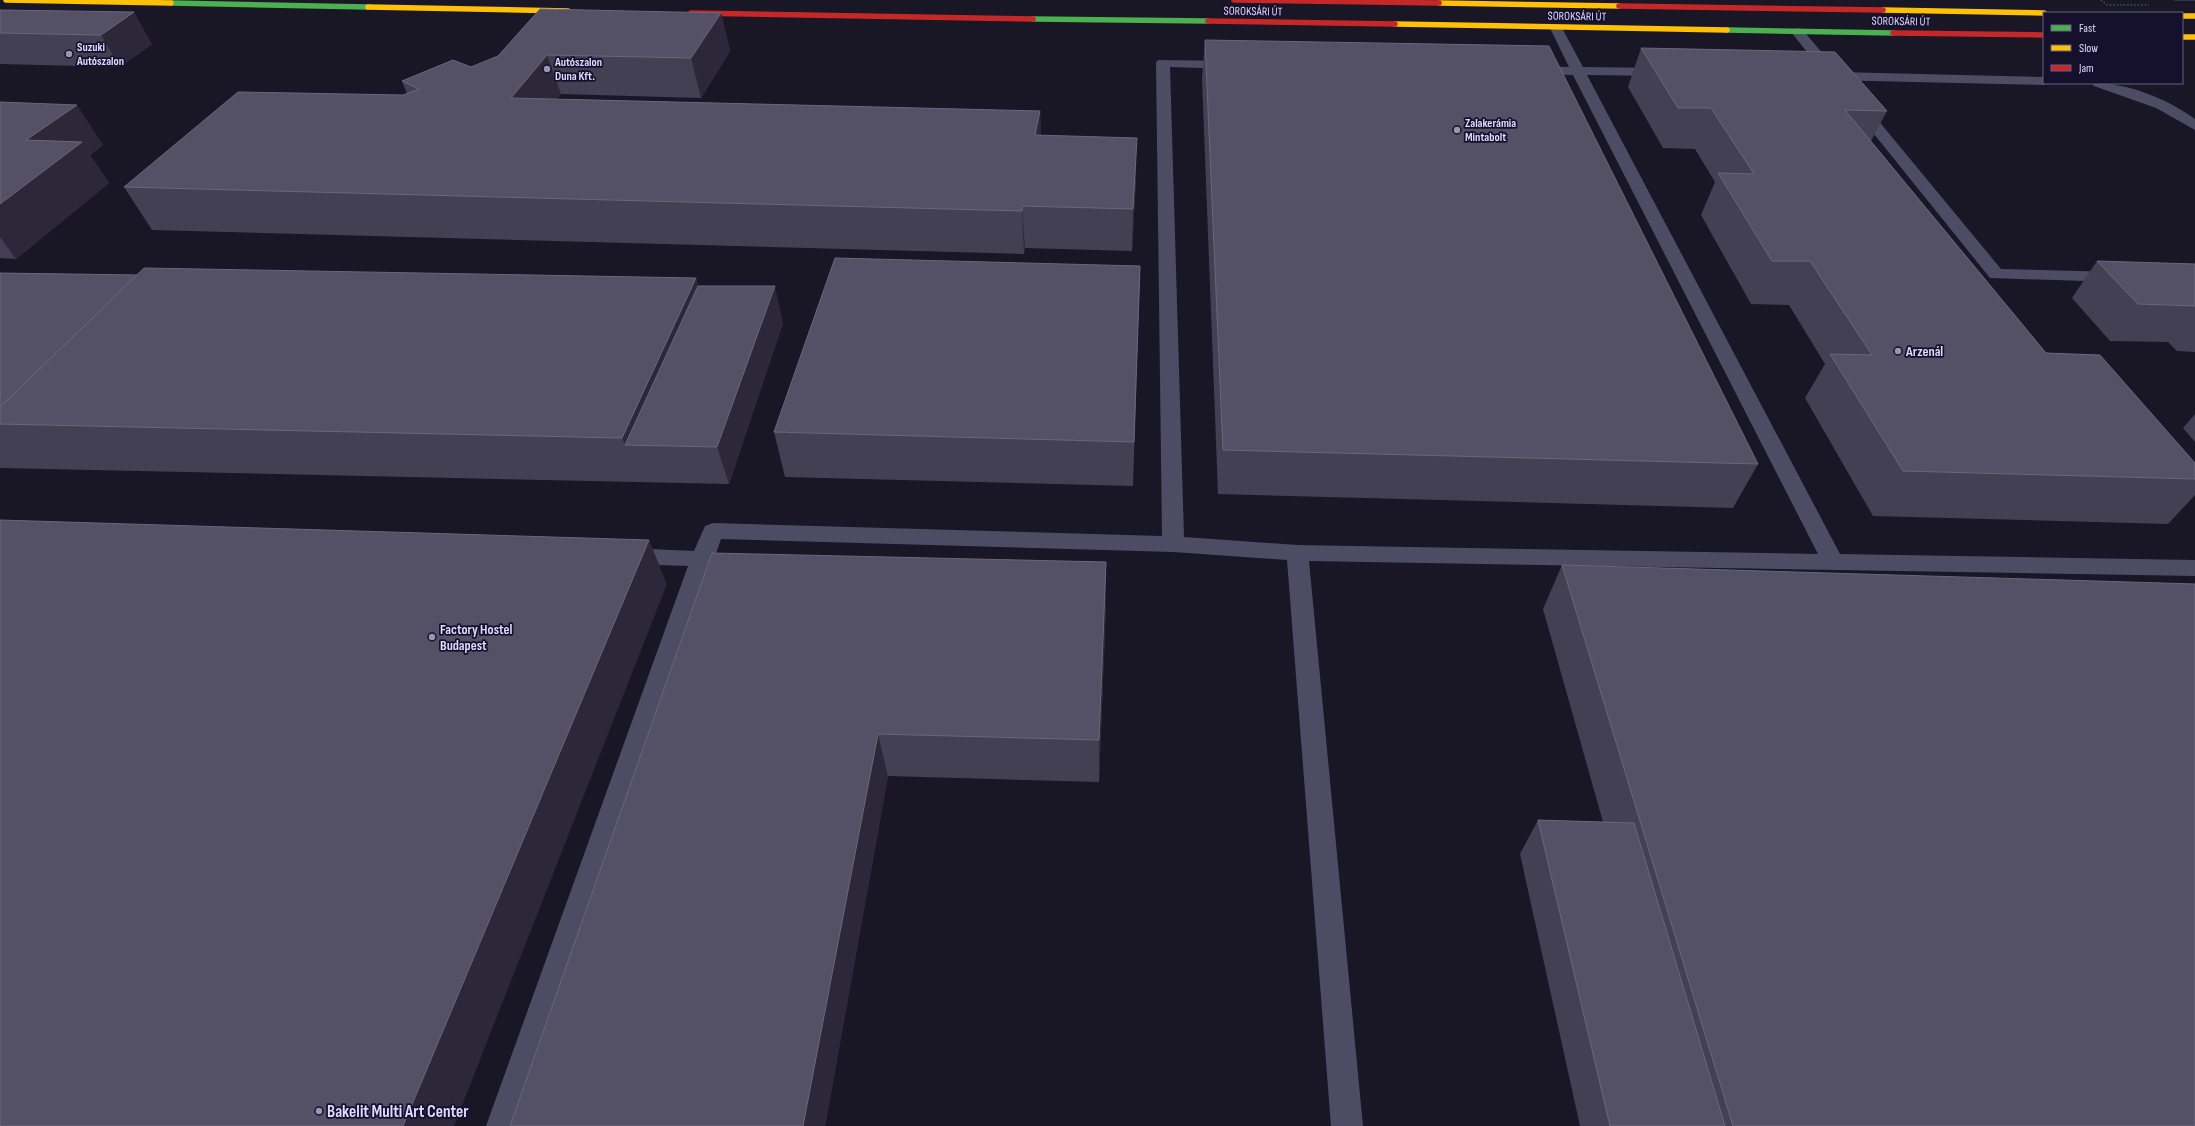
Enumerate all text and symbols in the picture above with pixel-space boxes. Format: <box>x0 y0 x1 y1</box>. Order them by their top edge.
street label: SOROKSÁRI ÚT <box>1223 3 1283 20</box>
street label: SOROKSÁRI ÚT <box>1547 8 1607 25</box>
legend <box>2043 12 2183 84</box>
street label: SOROKSÁRI ÚT <box>1871 13 1931 30</box>
text: Fast <box>2079 21 2096 36</box>
place label: Suzuki Autószalon <box>76 40 124 69</box>
text: Slow <box>2079 41 2098 56</box>
marker: Suzuki Autószalon <box>64 49 74 59</box>
place label: Autószalon Duna Kft. <box>554 55 602 84</box>
text: Jam <box>2078 61 2094 76</box>
marker: Autószalon Duna Kft. <box>542 64 552 74</box>
place label: Zalakerámia Mintabolt <box>1465 116 1516 145</box>
marker: Zalakerámia Mintabolt <box>1452 125 1462 135</box>
place label: Arzenál <box>1905 343 1943 360</box>
marker: Arzenál <box>1893 346 1903 356</box>
place label: Factory Hostel Budapest <box>440 621 513 654</box>
marker: Factory Hostel Budapest <box>427 632 437 642</box>
place label: Bakelit Multi Art Center <box>327 1102 469 1122</box>
marker: Bakelit Multi Art Center <box>314 1106 324 1116</box>

